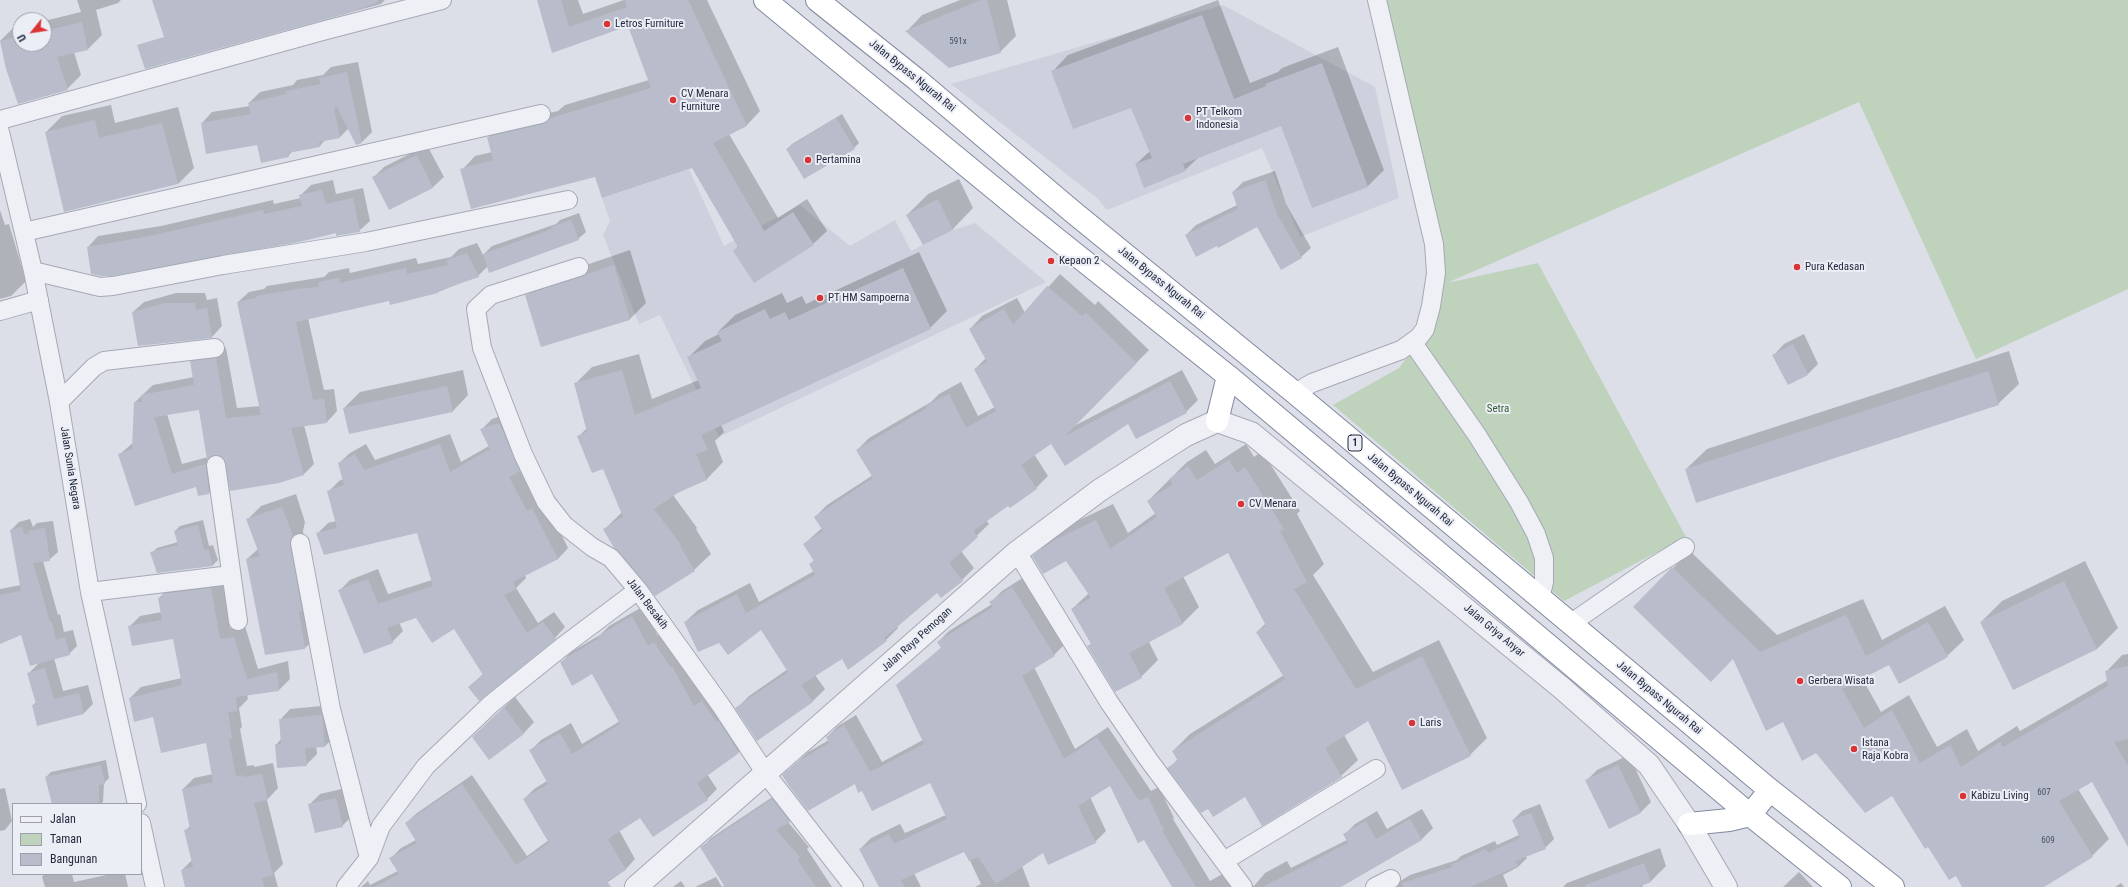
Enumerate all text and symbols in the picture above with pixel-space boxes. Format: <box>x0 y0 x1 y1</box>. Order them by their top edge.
north arrow <box>12 12 52 52</box>
place label: Letros Furniture <box>615 17 684 31</box>
marker: Letros Furniture <box>602 19 612 29</box>
text: U <box>15 32 29 44</box>
street label: Jalan Bypass Ngurah Rai <box>866 37 958 115</box>
house number: 591x <box>949 37 967 47</box>
place label: CV Menara Furniture <box>681 87 728 113</box>
marker: CV Menara Furniture <box>668 95 678 105</box>
place label: PT Telkom Indonesia <box>1196 105 1242 131</box>
marker: PT Telkom Indonesia <box>1183 113 1193 123</box>
place label: Pertamina <box>816 153 861 167</box>
marker: Pertamina <box>803 155 813 165</box>
street label: Jalan Bypass Ngurah Rai <box>1115 244 1207 322</box>
place label: Kepaon 2 <box>1059 254 1100 268</box>
marker: Kepaon 2 <box>1046 256 1056 266</box>
place label: Pura Kedasan <box>1805 260 1865 274</box>
marker: Pura Kedasan <box>1792 262 1802 272</box>
place label: PT HM Sampoerna <box>828 291 909 305</box>
marker: PT HM Sampoerna <box>815 293 825 303</box>
park label: Setra <box>1487 402 1509 416</box>
street label: Jalan Sunia Negara <box>57 425 83 511</box>
road number: 1 <box>1348 435 1362 451</box>
street label: Jalan Bypass Ngurah Rai <box>1365 450 1455 530</box>
place label: CV Menara <box>1249 497 1296 511</box>
marker: CV Menara <box>1236 499 1246 509</box>
street label: Jalan Besakih <box>624 576 670 632</box>
street label: Jalan Griya Anyar <box>1461 602 1527 660</box>
street label: Jalan Raya Pemogan <box>879 605 955 675</box>
street label: Jalan Bypass Ngurah Rai <box>1614 658 1704 738</box>
place label: Gerbera Wisata <box>1808 674 1874 688</box>
marker: Gerbera Wisata <box>1795 676 1805 686</box>
place label: Laris <box>1420 716 1441 730</box>
marker: Laris <box>1407 718 1417 728</box>
place label: Istana Raja Kobra <box>1862 736 1909 762</box>
marker: Istana Raja Kobra <box>1849 744 1859 754</box>
house number: 607 <box>2037 788 2051 798</box>
place label: Kabizu Living <box>1971 789 2029 803</box>
marker: Kabizu Living <box>1958 791 1968 801</box>
legend <box>12 803 142 875</box>
text: Jalan <box>50 812 76 826</box>
text: Taman <box>50 832 82 846</box>
house number: 609 <box>2041 836 2055 846</box>
text: Bangunan <box>50 852 97 866</box>

